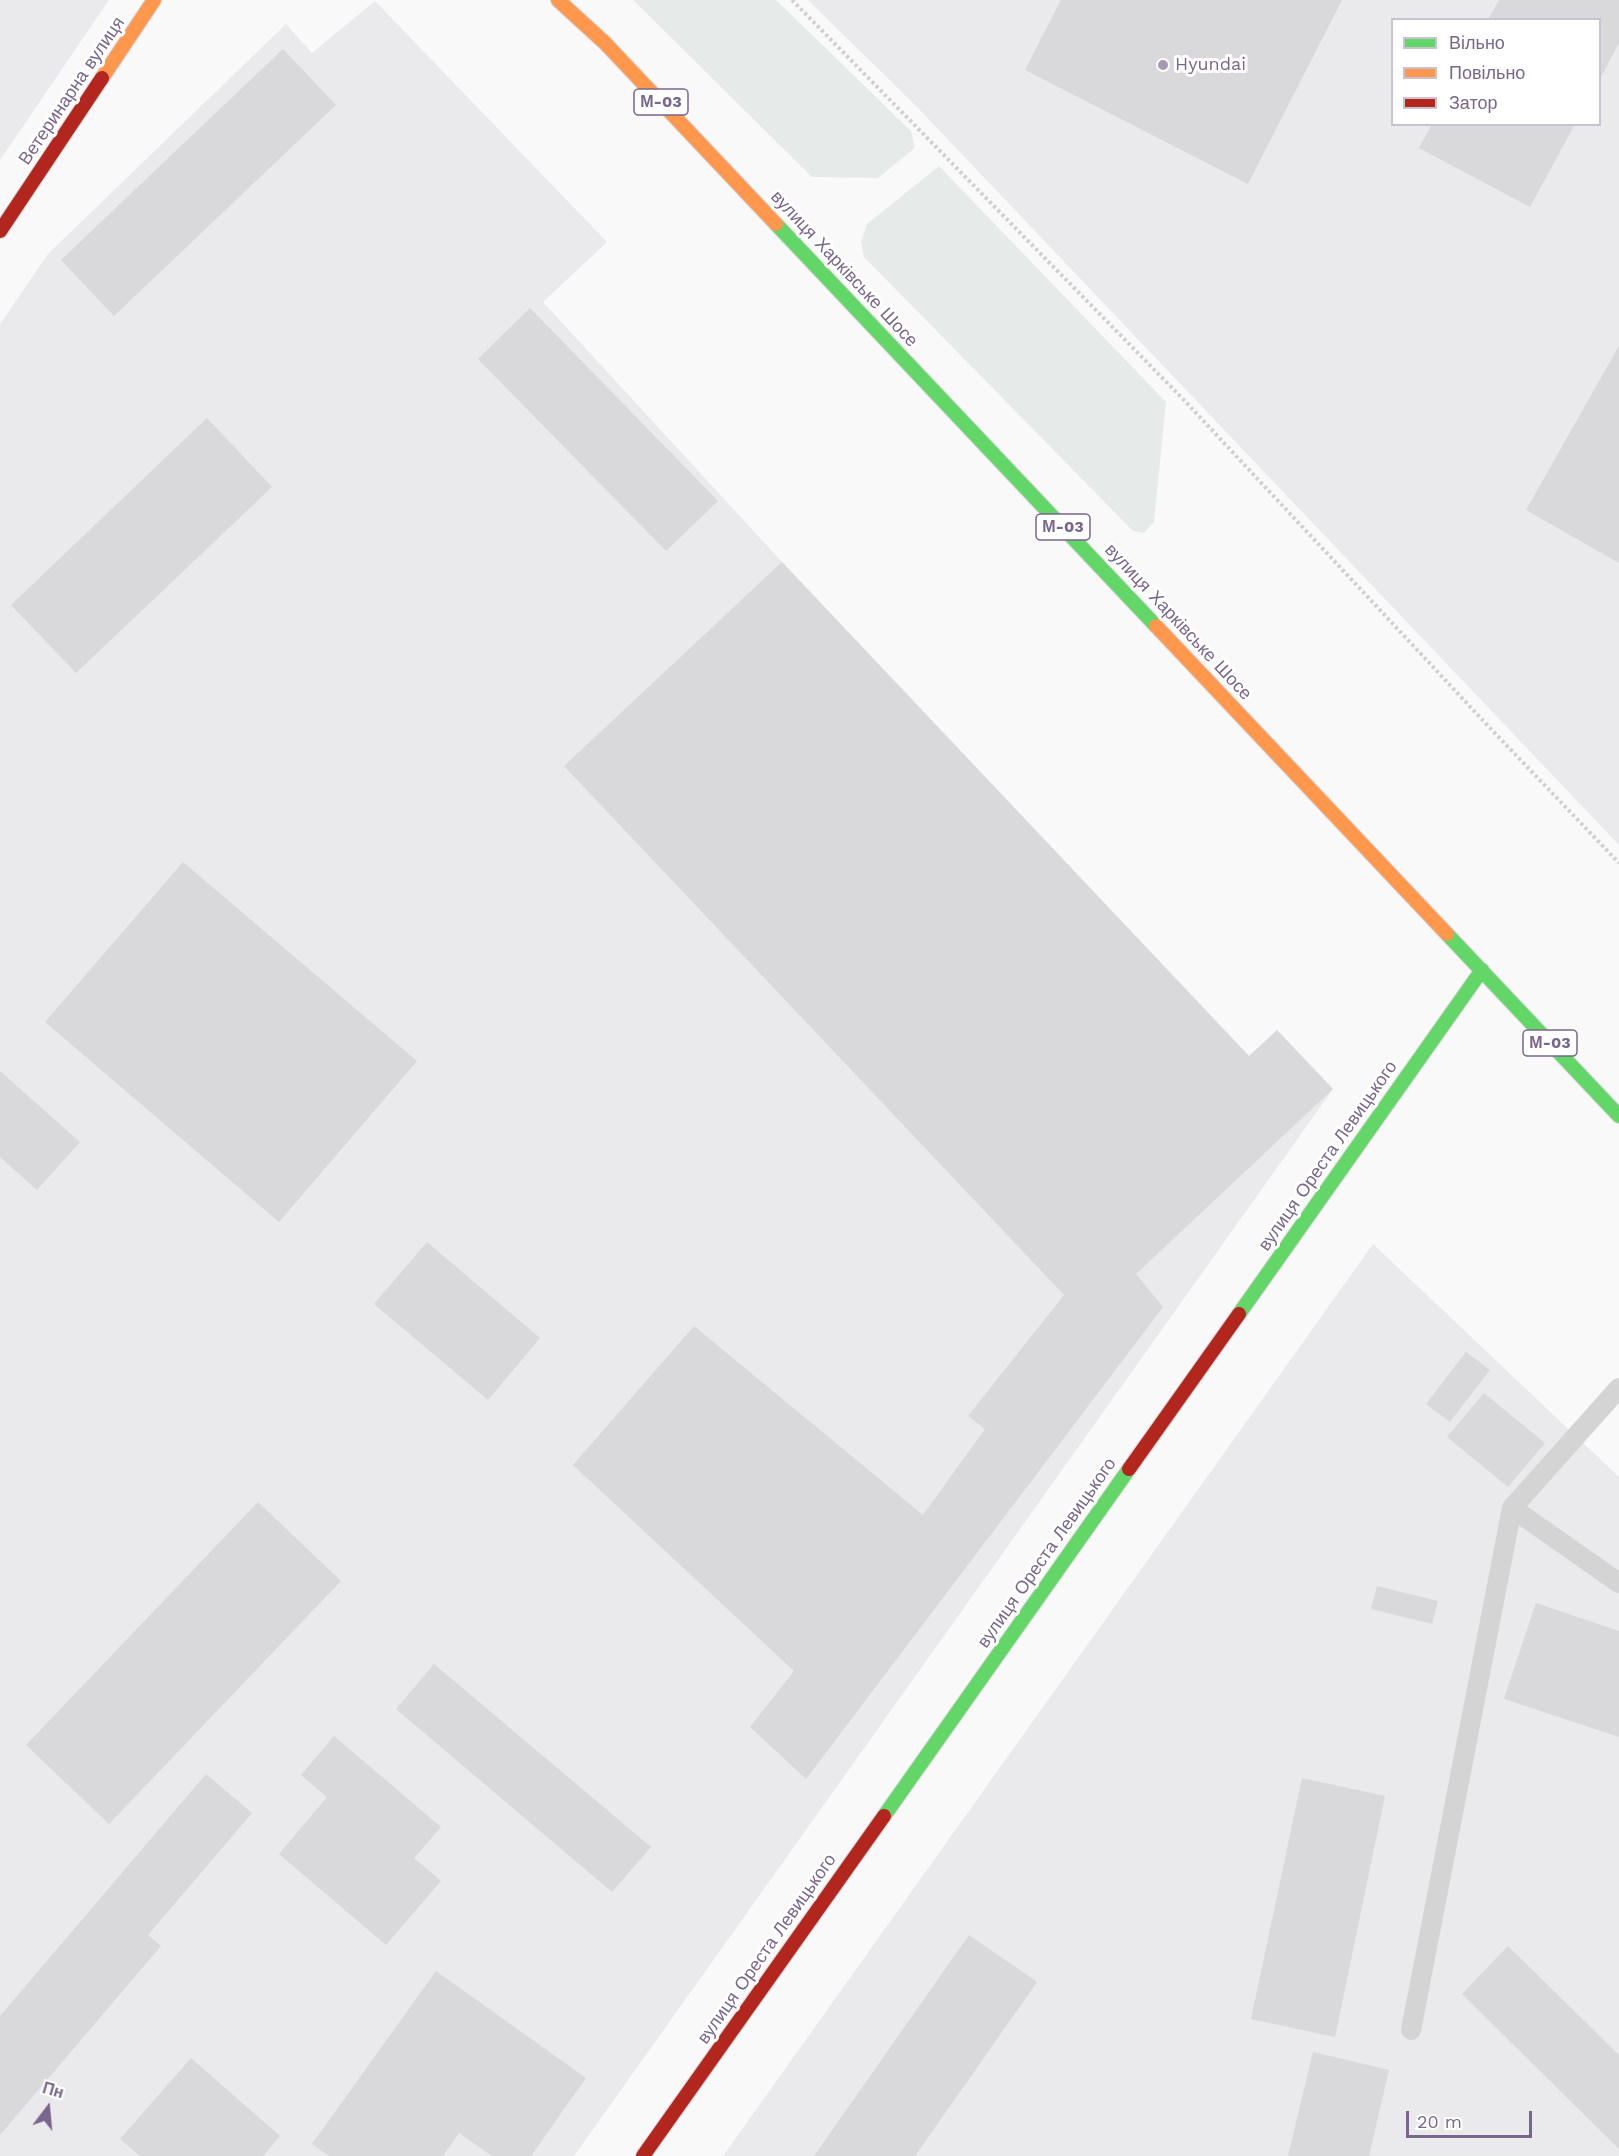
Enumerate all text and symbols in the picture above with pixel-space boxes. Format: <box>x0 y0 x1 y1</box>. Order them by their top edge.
street label: Ветеринарна вулиця <box>14 13 130 169</box>
legend <box>1391 18 1601 126</box>
text: Вільно <box>1449 32 1505 53</box>
place label: Hyundai <box>1175 54 1246 76</box>
marker: Hyundai <box>1156 58 1170 72</box>
text: Повільно <box>1449 62 1525 83</box>
road number: М-03 <box>634 89 688 115</box>
text: Затор <box>1449 92 1498 113</box>
street label: вулиця Харківське Шосе <box>766 186 922 352</box>
road number: М-03 <box>1036 514 1090 540</box>
street label: вулиця Харківське Шосе <box>1100 539 1256 705</box>
road number: М-03 <box>1523 1030 1577 1056</box>
street label: вулиця Ореста Левицького <box>1254 1057 1402 1255</box>
street label: вулиця Ореста Левицького <box>973 1454 1121 1652</box>
street label: вулиця Ореста Левицького <box>693 1850 841 2048</box>
north arrow <box>18 2078 78 2138</box>
text: Пн <box>40 2078 66 2102</box>
scale bar <box>1409 2099 1535 2137</box>
text: 20 m <box>1417 2111 1462 2132</box>

